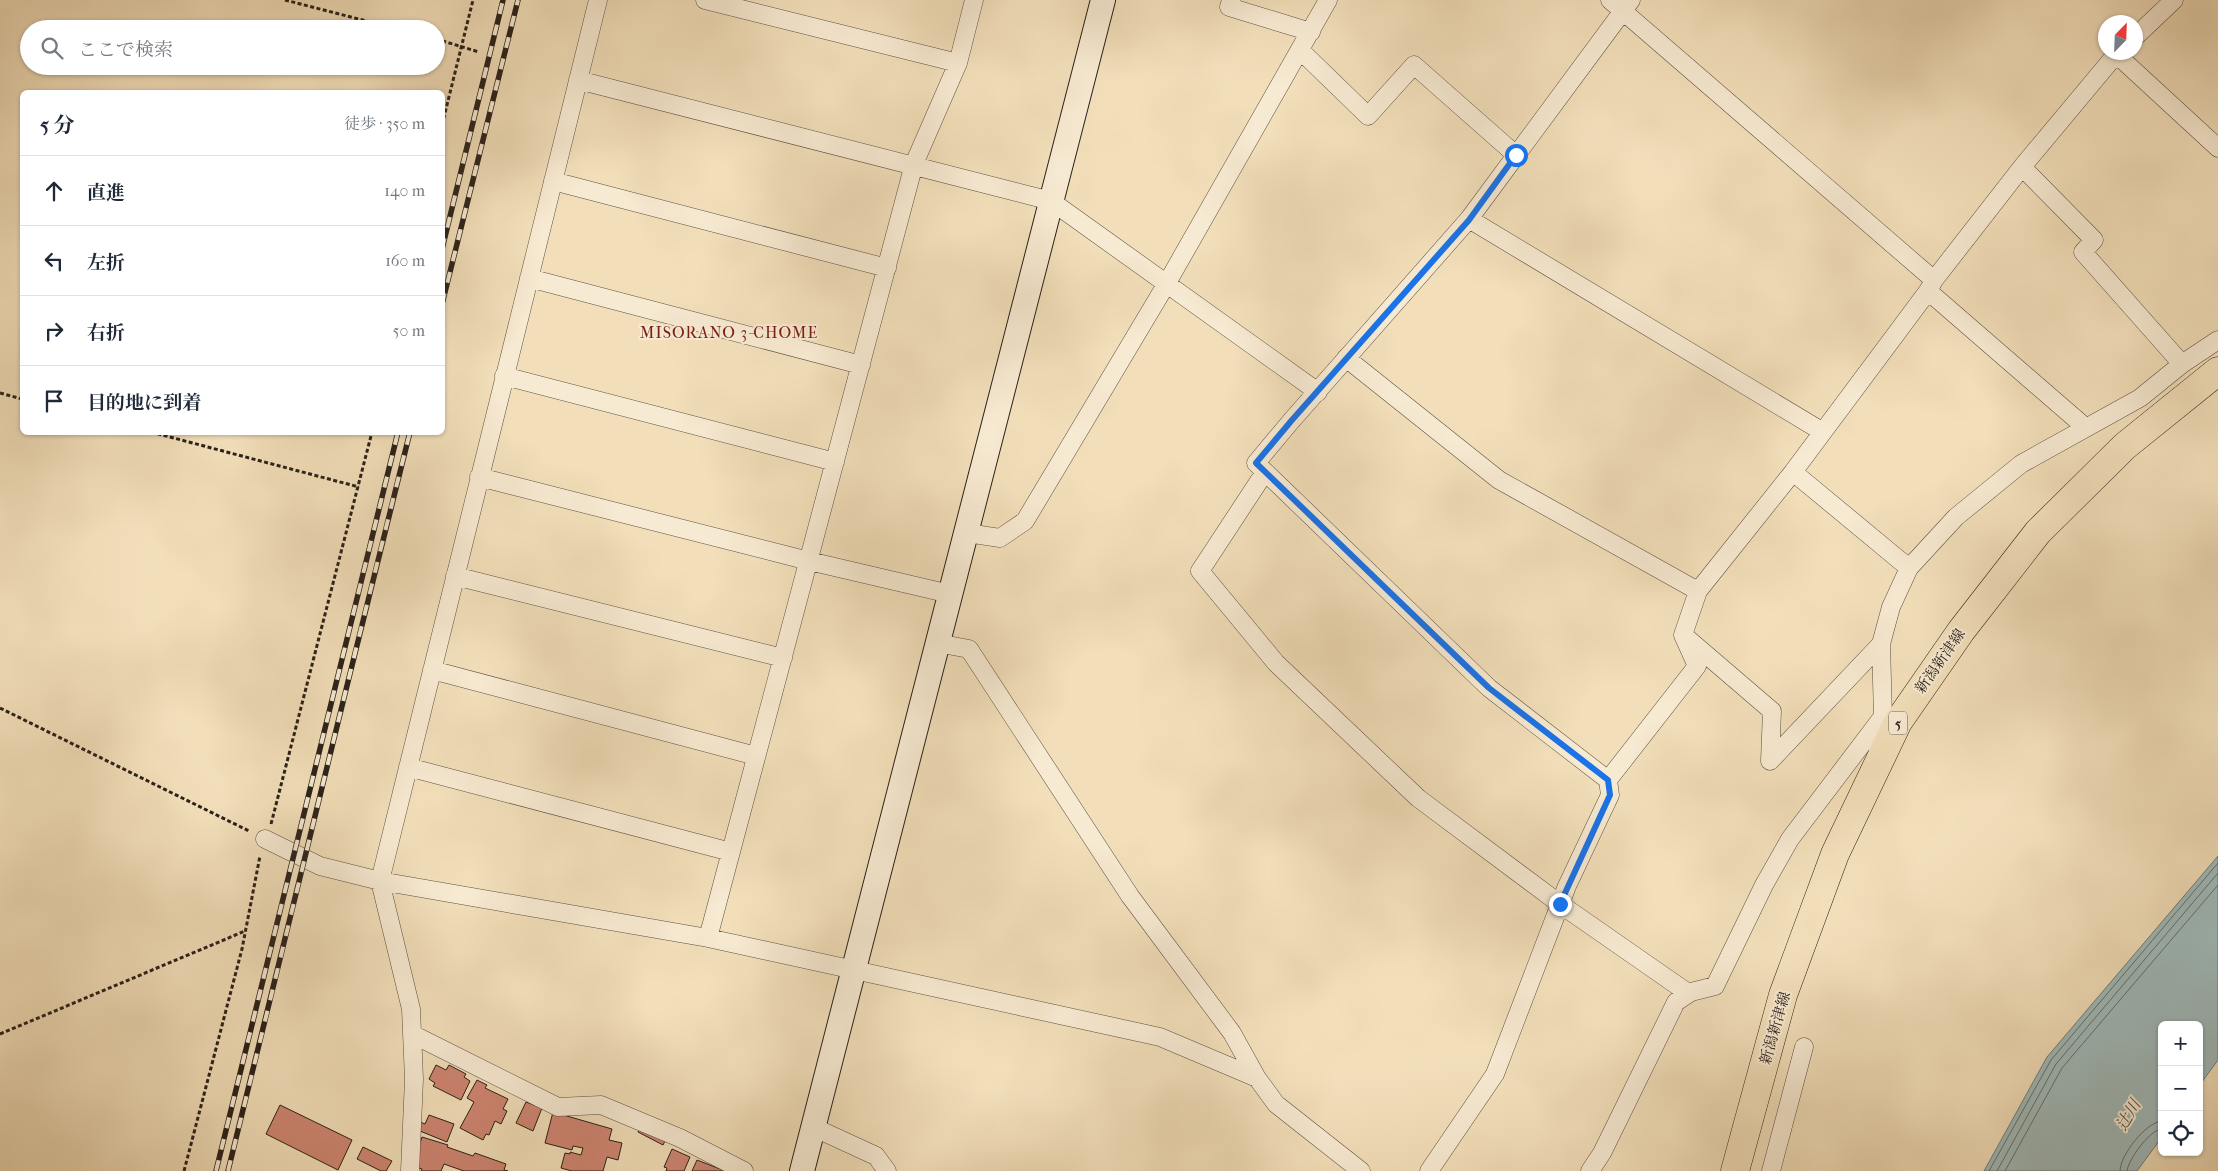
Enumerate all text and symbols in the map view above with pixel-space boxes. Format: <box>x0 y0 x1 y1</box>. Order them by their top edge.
north arrow <box>2098 15 2143 60</box>
search box <box>20 20 445 75</box>
icon: search <box>38 34 66 62</box>
text: ここで検索 <box>78 39 173 61</box>
text: 5 分 <box>40 113 75 137</box>
text: 徒歩 · 350 m <box>344 114 425 133</box>
route start <box>1505 144 1528 167</box>
icon: ahead <box>40 177 68 205</box>
text: 140 m <box>384 181 425 200</box>
text: 直進 <box>87 182 125 204</box>
icon: left <box>40 247 68 275</box>
text: 160 m <box>385 251 425 270</box>
text: 左折 <box>87 252 125 274</box>
icon: right <box>40 317 68 345</box>
text: 50 m <box>393 321 425 340</box>
text: 右折 <box>87 322 125 344</box>
district label: MISORANO 3-CHOME <box>640 323 818 342</box>
icon: arrive <box>40 387 68 415</box>
text: 目的地に到着 <box>87 392 201 414</box>
street label: 新潟新津線 <box>1911 625 1969 697</box>
road number: 5 <box>1889 711 1907 734</box>
route end <box>1549 893 1572 916</box>
street label: 新潟新津線 <box>1756 989 1794 1067</box>
map controls <box>2158 1021 2203 1156</box>
button: + <box>2158 1021 2203 1066</box>
button: − <box>2158 1066 2203 1111</box>
water label: 辻川 <box>2112 1095 2145 1134</box>
button: locate <box>2158 1111 2203 1156</box>

